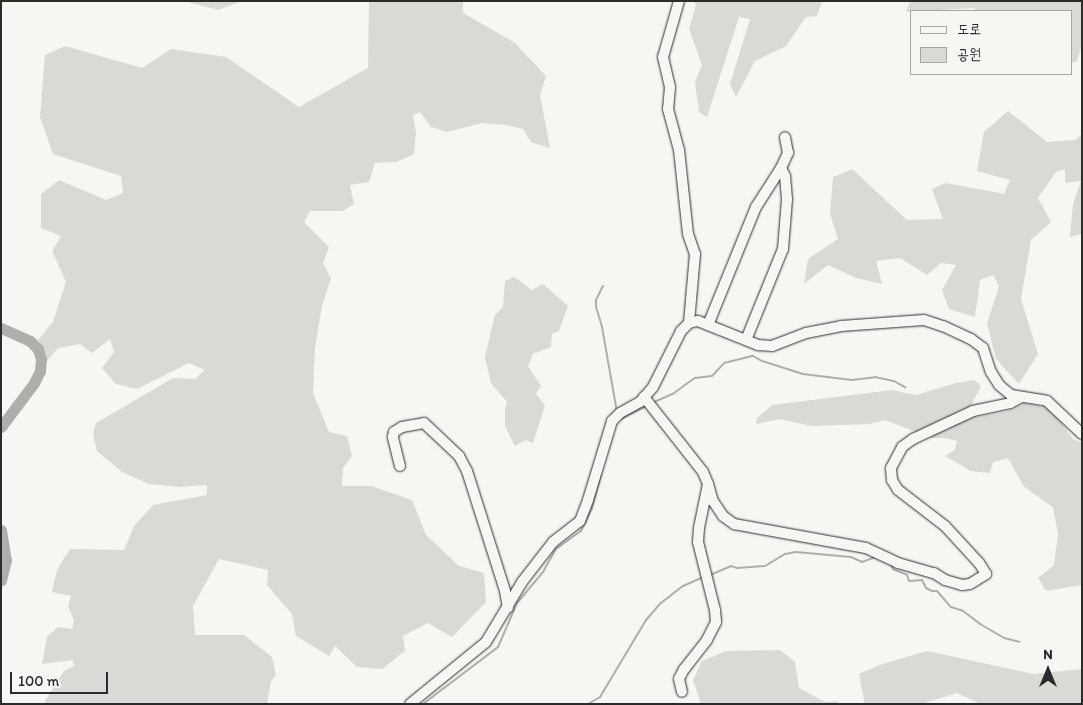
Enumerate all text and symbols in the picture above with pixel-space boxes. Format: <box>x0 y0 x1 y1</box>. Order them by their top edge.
legend <box>910 10 1073 75</box>
text: 도로 <box>957 20 981 38</box>
text: 공원 <box>957 45 981 63</box>
north arrow <box>1023 645 1073 695</box>
text: N <box>1043 646 1053 663</box>
scale bar <box>12 662 110 694</box>
text: 100 m <box>18 672 59 690</box>

